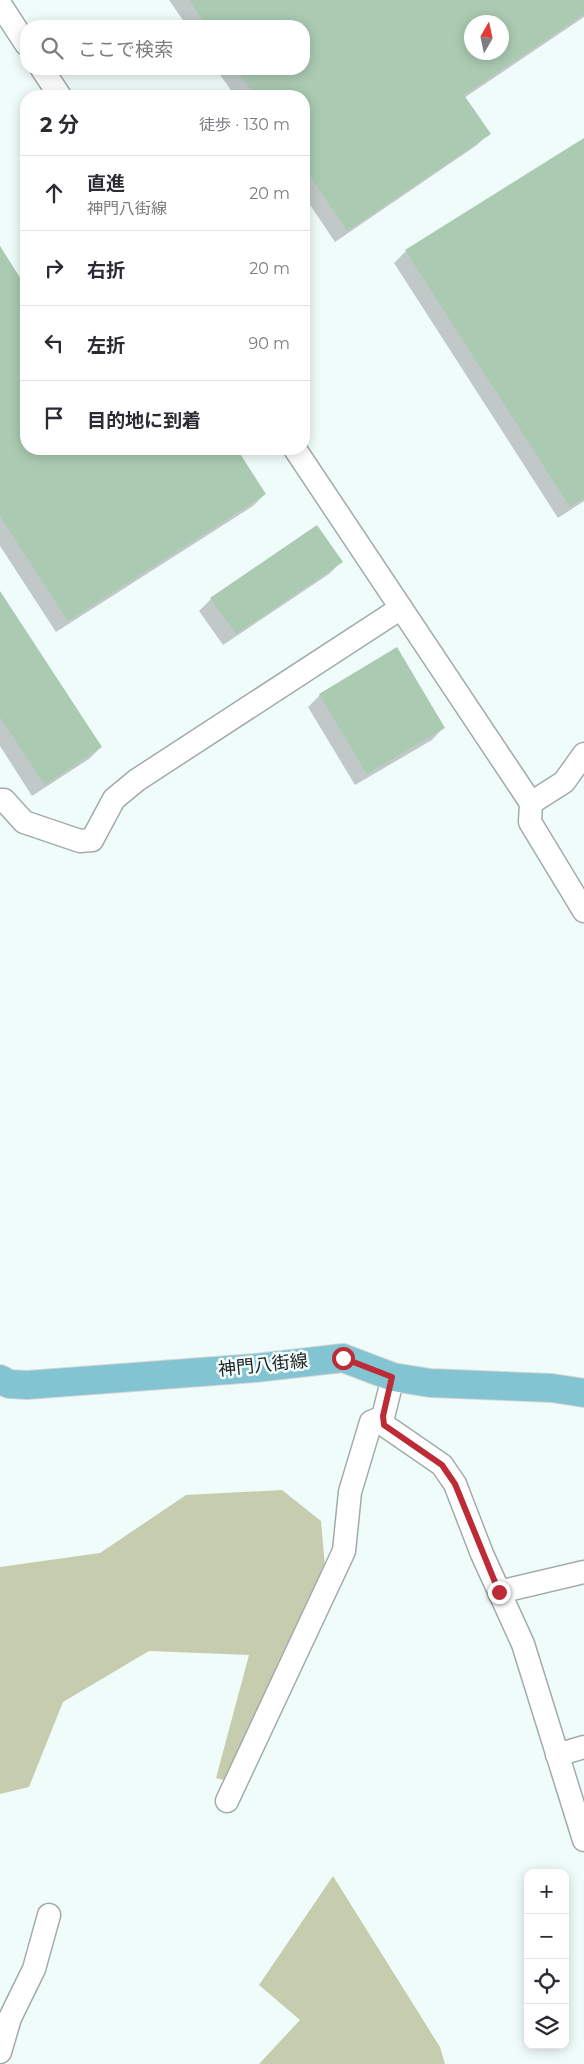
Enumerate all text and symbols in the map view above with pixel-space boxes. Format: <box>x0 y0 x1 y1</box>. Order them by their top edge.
north arrow <box>464 15 509 60</box>
search box <box>20 20 310 75</box>
icon: search <box>38 34 66 62</box>
text: ここで検索 <box>78 38 173 61</box>
text: 2 分 <box>40 112 79 137</box>
text: 徒歩 · 130 m <box>199 115 290 134</box>
text: 直進 <box>87 172 125 195</box>
icon: ahead <box>40 179 68 207</box>
text: 20 m <box>249 184 290 203</box>
text: 神門八街線 <box>87 199 167 218</box>
icon: right <box>40 254 68 282</box>
text: 右折 <box>87 259 125 282</box>
text: 20 m <box>249 259 290 278</box>
icon: left <box>40 329 68 357</box>
text: 左折 <box>87 334 125 357</box>
text: 90 m <box>248 334 290 353</box>
icon: arrive <box>40 404 68 432</box>
text: 目的地に到着 <box>87 409 201 432</box>
route start <box>332 1347 355 1370</box>
street label: 神門八街線 <box>217 1349 309 1381</box>
route end <box>488 1581 511 1604</box>
map controls <box>524 1869 569 2049</box>
button: + <box>524 1869 569 1914</box>
button: − <box>524 1914 569 1959</box>
button: locate <box>524 1959 569 2004</box>
button: layers <box>524 2004 569 2049</box>

